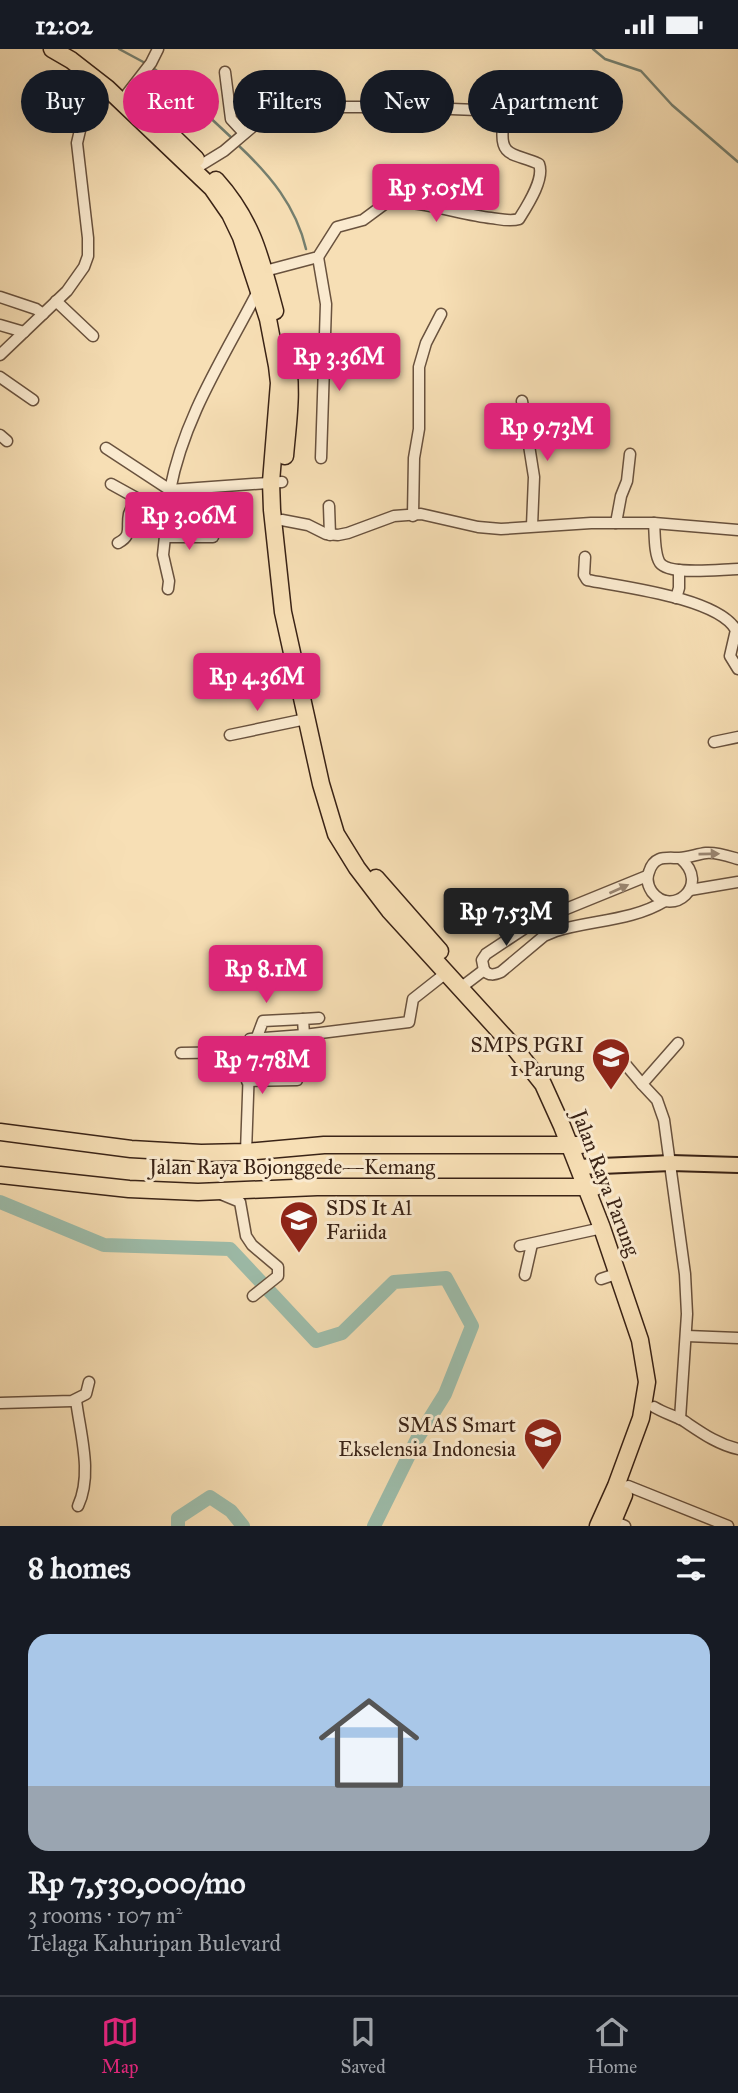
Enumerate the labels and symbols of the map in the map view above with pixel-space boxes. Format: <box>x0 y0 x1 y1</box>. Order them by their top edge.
pin: Rp 5.05M <box>364 165 508 224</box>
pin: Rp 3.36M <box>267 333 411 393</box>
pin: Rp 9.73M <box>475 403 619 463</box>
pin: Rp 3.06M <box>117 493 261 552</box>
pin: Rp 4.36M <box>185 653 329 713</box>
one-way arrow <box>698 849 720 860</box>
one-way arrow <box>609 883 629 895</box>
pin: Rp 7.53M <box>434 888 578 948</box>
pin: Rp 8.1M <box>201 946 331 1005</box>
place label: SMPS PGRI 1 Parung <box>471 1032 584 1082</box>
school or university icon: SMPS PGRI 1 Parung <box>590 1036 632 1091</box>
pin: Rp 7.78M <box>190 1037 334 1096</box>
street label: Jalan Raya Parung <box>565 1104 646 1260</box>
street label: Jalan Raya Bojonggede—Kemang <box>147 1154 435 1180</box>
place label: SDS It Al Fariida <box>326 1195 412 1245</box>
school or university icon: SDS It Al Fariida <box>278 1199 320 1254</box>
place label: SMAS Smart Ekselensia Indonesia <box>338 1412 517 1462</box>
school or university icon: SMAS Smart Ekselensia Indonesia <box>522 1416 564 1471</box>

